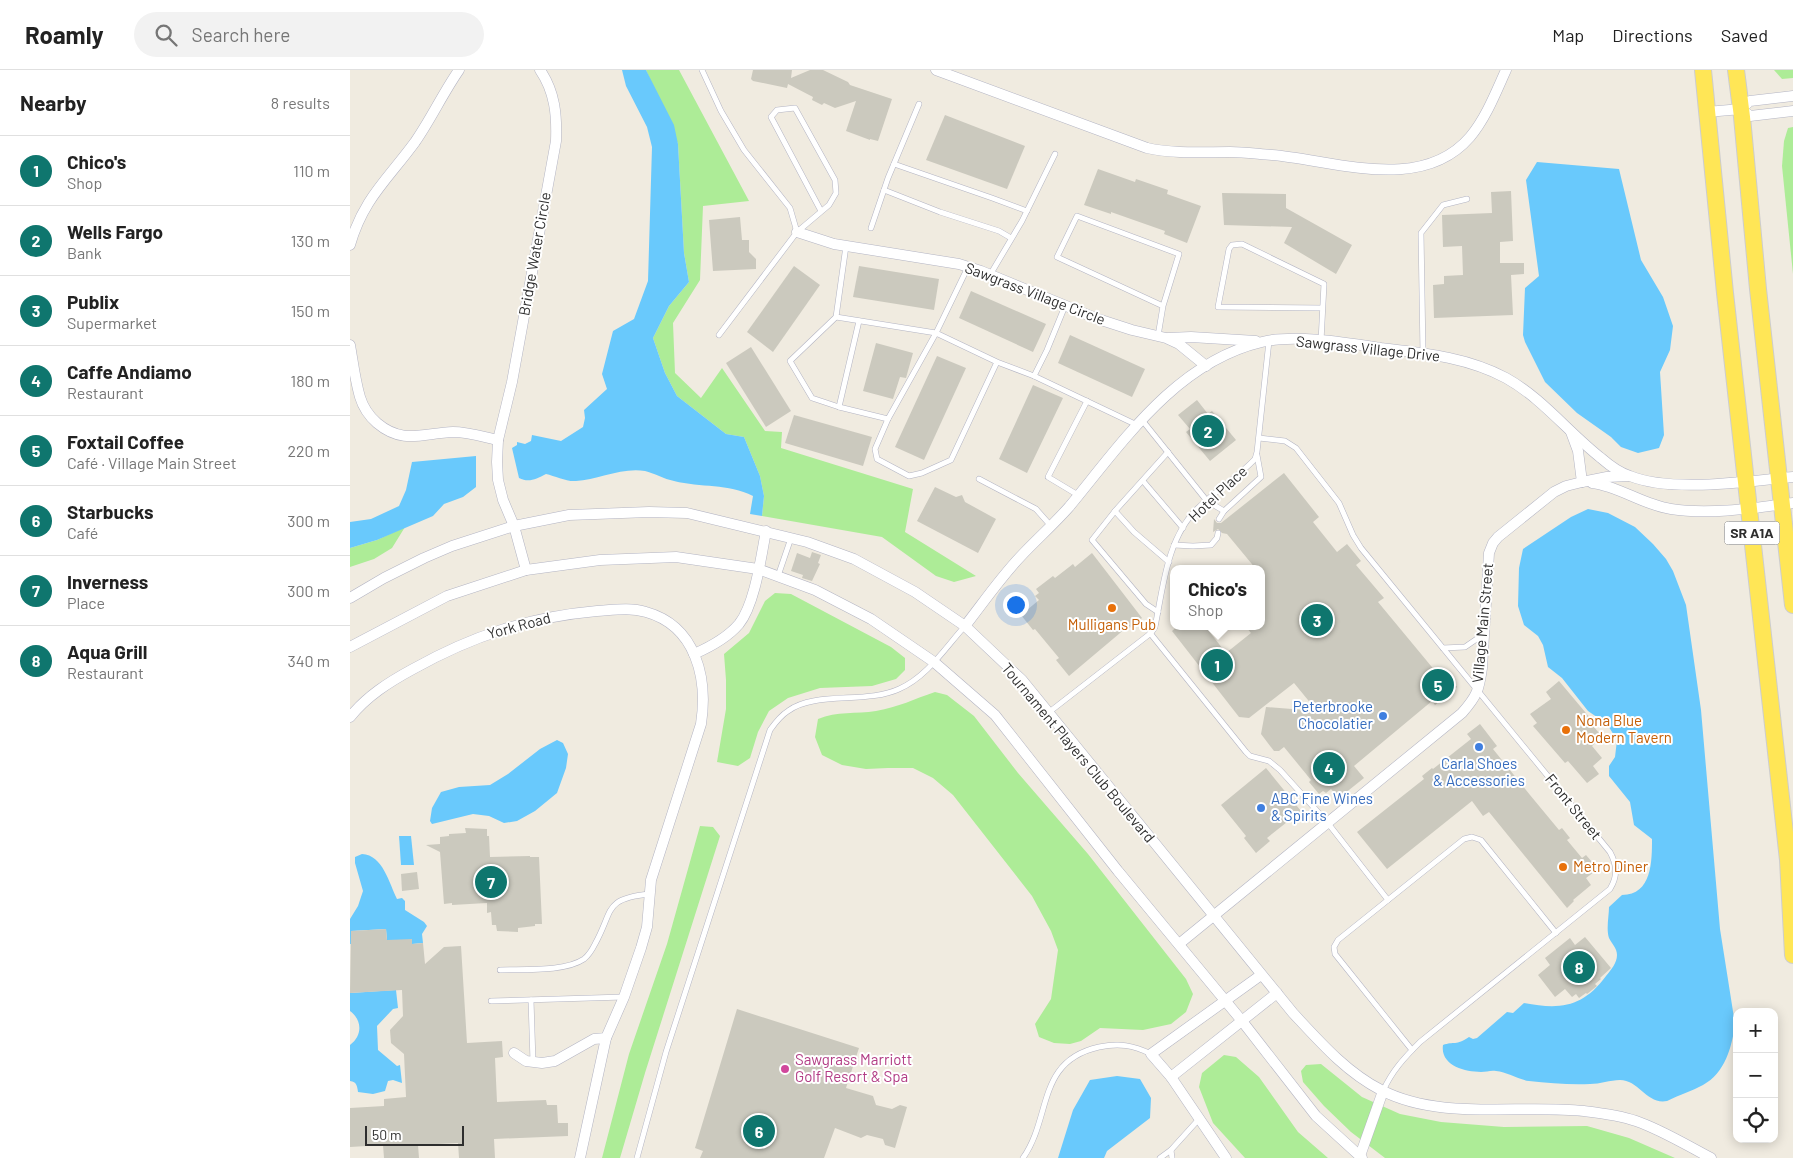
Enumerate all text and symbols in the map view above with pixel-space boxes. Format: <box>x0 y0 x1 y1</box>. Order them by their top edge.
search box <box>134 12 484 57</box>
text: Roamly <box>25 20 104 49</box>
icon: search <box>152 21 180 49</box>
text: Search here <box>192 23 290 46</box>
text: Map <box>1552 24 1584 46</box>
text: Directions <box>1612 24 1693 46</box>
text: Saved <box>1721 24 1768 46</box>
text: Nearby <box>20 90 86 115</box>
text: 8 results <box>271 93 330 112</box>
text: Chico's <box>67 150 126 173</box>
text: 1 <box>33 161 39 180</box>
text: 110 m <box>293 161 330 180</box>
text: Shop <box>67 173 102 192</box>
street label: Bridge Water Circle <box>514 191 554 317</box>
text: Wells Fargo <box>67 220 163 243</box>
text: 2 <box>32 231 40 250</box>
text: 130 m <box>291 231 330 250</box>
text: Bank <box>67 243 102 262</box>
street label: Sawgrass Village Circle <box>963 258 1108 328</box>
text: Publix <box>67 290 119 313</box>
text: 3 <box>32 301 40 320</box>
text: 150 m <box>291 301 330 320</box>
text: Supermarket <box>67 313 157 332</box>
street label: Sawgrass Village Drive <box>1295 331 1441 365</box>
text: Caffe Andiamo <box>67 360 192 383</box>
text: 4 <box>31 371 41 390</box>
text: 180 m <box>291 371 330 390</box>
text: Restaurant <box>67 383 144 402</box>
pin: 2 <box>1192 412 1224 450</box>
text: Foxtail Coffee <box>67 430 184 453</box>
text: 5 <box>32 441 40 460</box>
text: 220 m <box>287 441 330 460</box>
text: Café · Village Main Street <box>67 453 236 472</box>
street label: Hotel Place <box>1184 462 1250 525</box>
text: Starbucks <box>67 500 154 523</box>
text: 6 <box>32 511 40 530</box>
text: 300 m <box>287 511 330 530</box>
road number: SR A1A <box>1724 522 1780 544</box>
text: Café <box>67 523 98 542</box>
street label: Village Main Street <box>1468 562 1496 684</box>
popup <box>1170 565 1265 630</box>
text: Inverness <box>67 570 148 593</box>
text: Chico's <box>1188 577 1247 600</box>
text: 7 <box>32 581 40 600</box>
text: 300 m <box>287 581 330 600</box>
your location <box>1003 592 1029 618</box>
text: Place <box>67 593 105 612</box>
text: Shop <box>1188 600 1223 619</box>
pin: 3 <box>1301 601 1333 639</box>
marker: Mulligans Pub <box>1106 602 1118 614</box>
street label: York Road <box>485 608 552 642</box>
place label: Mulligans Pub <box>1068 615 1156 633</box>
text: Aqua Grill <box>67 640 147 663</box>
pin: 1 <box>1201 646 1233 684</box>
text: 8 <box>32 651 40 670</box>
text: 340 m <box>287 651 330 670</box>
street label: Tournament Players Club Boulevard <box>998 659 1159 846</box>
text: Restaurant <box>67 663 144 682</box>
pin: 5 <box>1422 666 1454 704</box>
place label: Peterbrooke Chocolatier <box>1293 697 1374 732</box>
marker: Peterbrooke Chocolatier <box>1377 710 1389 722</box>
place label: Nona Blue Modern Tavern <box>1576 711 1672 746</box>
marker: Nona Blue Modern Tavern <box>1560 724 1572 736</box>
marker: Carla Shoes & Accessories <box>1473 741 1485 753</box>
pin: 4 <box>1313 749 1345 787</box>
place label: Carla Shoes & Accessories <box>1433 754 1525 789</box>
street label: Front Street <box>1542 770 1606 843</box>
place label: ABC Fine Wines & Spirits <box>1271 789 1373 824</box>
marker: ABC Fine Wines & Spirits <box>1255 802 1267 814</box>
place label: Metro Diner <box>1573 857 1649 875</box>
marker: Metro Diner <box>1557 861 1569 873</box>
pin: 7 <box>475 863 507 901</box>
pin: 8 <box>1563 948 1595 986</box>
map controls <box>1733 1008 1778 1143</box>
button: + <box>1733 1008 1778 1053</box>
place label: Sawgrass Marriott Golf Resort & Spa <box>795 1050 912 1085</box>
button: − <box>1733 1053 1778 1098</box>
marker: Sawgrass Marriott Golf Resort & Spa <box>779 1063 791 1075</box>
button: locate <box>1733 1098 1778 1143</box>
pin: 6 <box>743 1112 775 1150</box>
scale bar <box>365 1123 464 1146</box>
text: 50 m <box>372 1126 401 1143</box>

